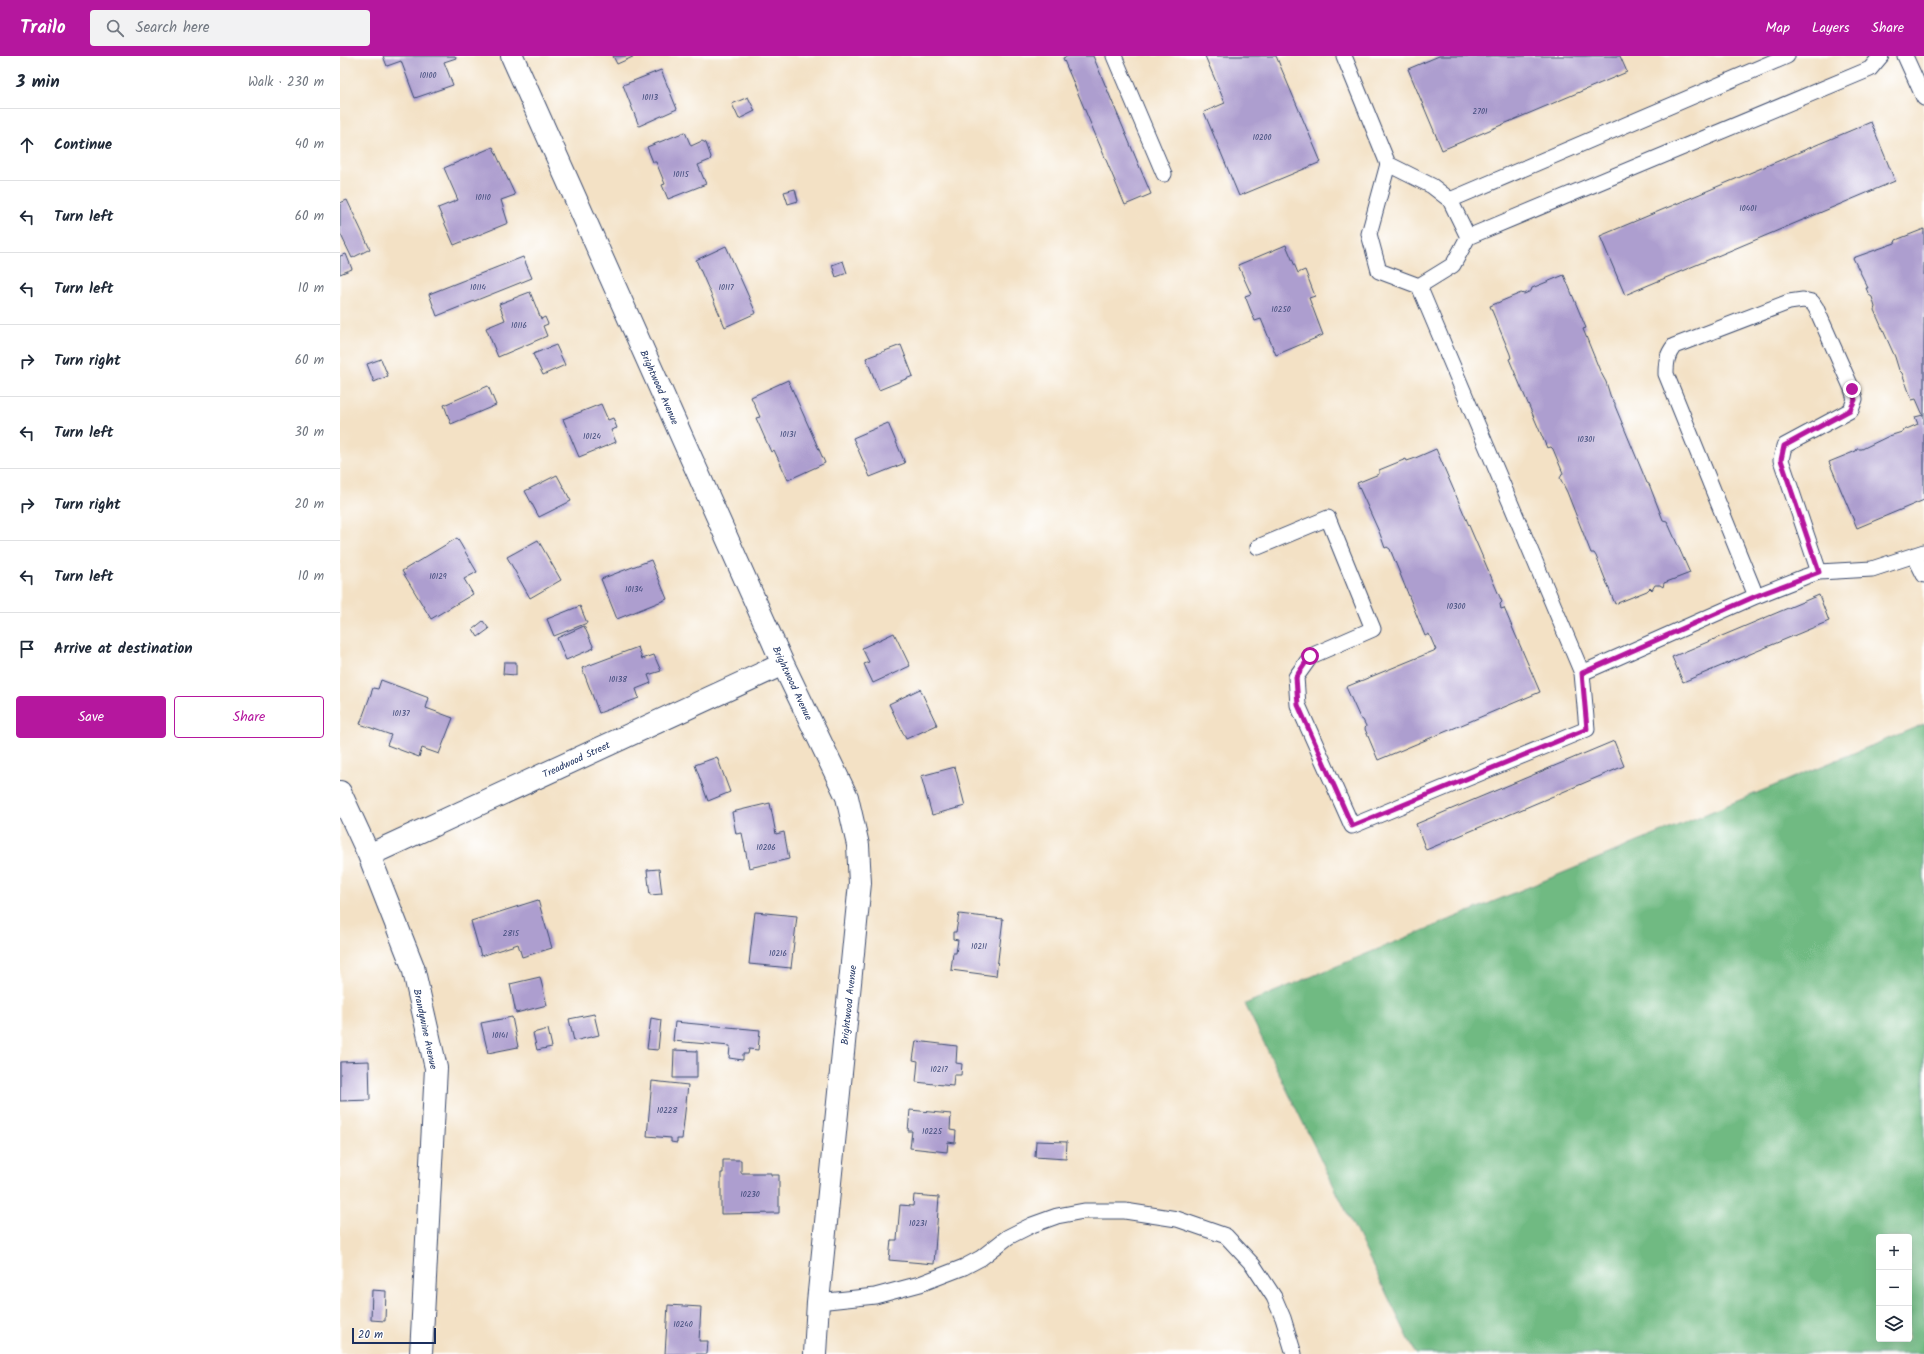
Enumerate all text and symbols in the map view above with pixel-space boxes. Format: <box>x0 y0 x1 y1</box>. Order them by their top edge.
search box <box>90 10 370 46</box>
text: Trailo <box>20 13 66 43</box>
text: Search here <box>136 16 210 40</box>
icon: search <box>104 17 126 39</box>
text: Map <box>1766 17 1790 39</box>
text: Layers <box>1812 17 1850 39</box>
text: Share <box>1872 17 1904 39</box>
text: 3 min <box>16 69 60 96</box>
house number: 10100 <box>419 69 437 82</box>
text: Walk · 230 m <box>248 72 324 93</box>
house number: 10113 <box>642 91 658 104</box>
house number: 2701 <box>1473 105 1488 118</box>
house number: 10200 <box>1252 131 1272 144</box>
text: Continue <box>54 133 112 157</box>
icon: ahead <box>16 134 38 156</box>
text: 40 m <box>295 134 324 155</box>
house number: 10115 <box>673 168 690 181</box>
house number: 10110 <box>475 191 491 204</box>
house number: 10401 <box>1739 202 1757 215</box>
text: Turn left <box>54 205 114 229</box>
icon: left <box>16 206 38 228</box>
text: 60 m <box>295 206 324 227</box>
text: Turn left <box>54 277 114 301</box>
icon: left <box>16 278 38 300</box>
text: 10 m <box>298 278 324 299</box>
house number: 10114 <box>470 281 487 294</box>
house number: 10117 <box>718 281 734 294</box>
house number: 10250 <box>1271 303 1291 316</box>
house number: 10116 <box>511 319 527 332</box>
street label: Brightwood Avenue <box>635 347 683 428</box>
text: Turn right <box>54 349 121 373</box>
icon: right <box>16 350 38 372</box>
text: 60 m <box>295 350 324 371</box>
route end <box>1843 380 1861 398</box>
text: Turn left <box>54 421 114 445</box>
icon: left <box>16 422 38 444</box>
text: 30 m <box>295 422 324 443</box>
house number: 10131 <box>780 428 797 441</box>
house number: 10124 <box>583 430 602 443</box>
house number: 10301 <box>1577 433 1595 446</box>
text: Turn right <box>54 493 121 517</box>
icon: right <box>16 494 38 516</box>
text: 20 m <box>294 494 324 515</box>
text: Turn left <box>54 565 114 589</box>
icon: left <box>16 566 38 588</box>
text: 10 m <box>298 566 324 587</box>
house number: 10129 <box>429 570 447 583</box>
house number: 10134 <box>625 583 644 596</box>
house number: 10300 <box>1446 600 1466 613</box>
text: Arrive at destination <box>54 637 193 661</box>
icon: arrive <box>16 638 38 660</box>
street label: Brightwood Avenue <box>768 644 817 724</box>
route start <box>1301 647 1319 665</box>
house number: 10138 <box>609 673 627 686</box>
button: Save <box>16 696 166 738</box>
button: Share <box>174 696 324 738</box>
house number: 10137 <box>392 707 410 720</box>
street label: Treadwood Street <box>540 737 613 783</box>
house number: 10206 <box>756 841 776 854</box>
house number: 2815 <box>503 927 520 940</box>
house number: 10211 <box>971 940 988 953</box>
house number: 10216 <box>769 947 787 960</box>
street label: Brightwood Avenue <box>837 964 861 1046</box>
street label: Brandywine Avenue <box>409 988 441 1071</box>
house number: 10141 <box>492 1029 508 1042</box>
house number: 10217 <box>930 1063 948 1076</box>
house number: 10228 <box>657 1104 677 1117</box>
house number: 10225 <box>922 1125 943 1138</box>
house number: 10230 <box>740 1188 760 1201</box>
house number: 10231 <box>909 1217 928 1230</box>
map controls <box>1876 1234 1912 1342</box>
button: + <box>1876 1234 1912 1270</box>
button: − <box>1876 1270 1912 1306</box>
button: layers <box>1876 1306 1912 1342</box>
house number: 10240 <box>673 1318 693 1331</box>
scale bar <box>352 1326 436 1345</box>
text: 20 m <box>358 1326 383 1344</box>

